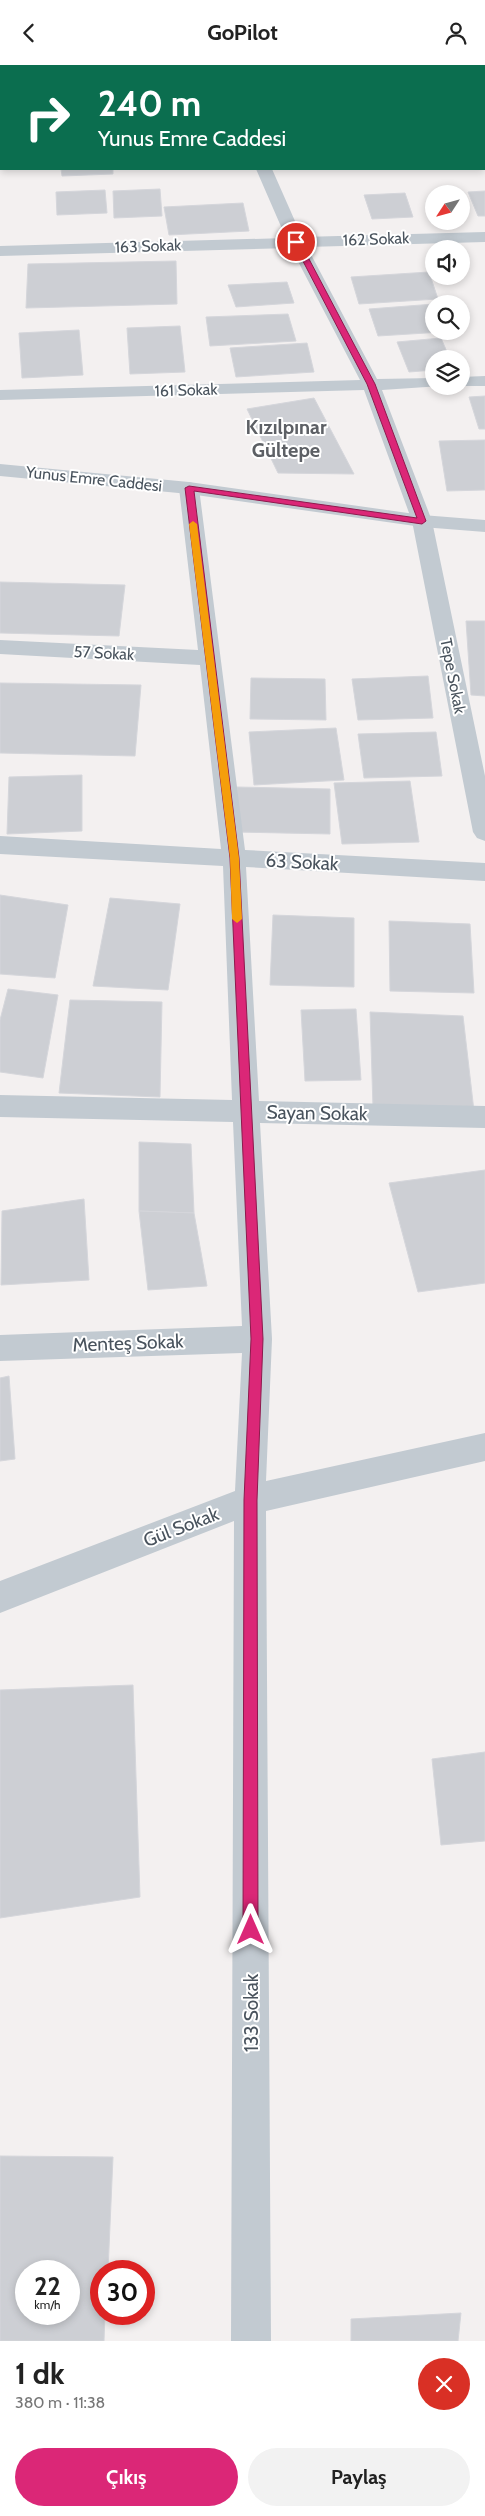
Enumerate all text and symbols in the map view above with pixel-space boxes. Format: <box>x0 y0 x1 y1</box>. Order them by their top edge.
icon: back <box>15 19 43 47</box>
text: GoPilot <box>207 19 278 46</box>
icon: person <box>442 19 470 47</box>
text: 240 m <box>98 82 201 125</box>
icon: right <box>15 85 80 150</box>
text: Yunus Emre Caddesi <box>98 125 286 152</box>
north arrow <box>425 185 470 230</box>
map controls <box>425 185 470 395</box>
pin <box>275 221 317 263</box>
icon: arrive <box>282 228 310 256</box>
street label: 162 Sokak <box>343 228 410 250</box>
street label: 163 Sokak <box>114 235 182 257</box>
button: sound <box>425 240 470 285</box>
button: search <box>425 295 470 340</box>
button: layers <box>425 350 470 395</box>
street label: 161 Sokak <box>154 379 219 401</box>
district label: Kızılpınar Gültepe <box>245 415 327 462</box>
street label: Yunus Emre Caddesi <box>24 462 163 496</box>
street label: Tepe Sokak <box>436 637 470 716</box>
street label: 57 Sokak <box>73 642 135 664</box>
street label: 63 Sokak <box>265 849 340 875</box>
street label: Sayan Sokak <box>266 1101 368 1125</box>
street label: Menteş Sokak <box>72 1330 184 1356</box>
street label: Gül Sokak <box>140 1502 222 1552</box>
position arrow <box>224 1903 276 1955</box>
street label: 133 Sokak <box>240 1973 263 2052</box>
speed limit sign: 30 <box>90 2260 155 2325</box>
text: 22 <box>34 2271 61 2301</box>
text: km/h <box>34 2297 61 2312</box>
text: 1 dk <box>15 2355 65 2392</box>
button: close <box>418 2358 470 2410</box>
text: 380 m · 11:38 <box>15 2393 105 2412</box>
button: Çıkış <box>15 2448 238 2506</box>
button: Paylaş <box>248 2448 470 2506</box>

